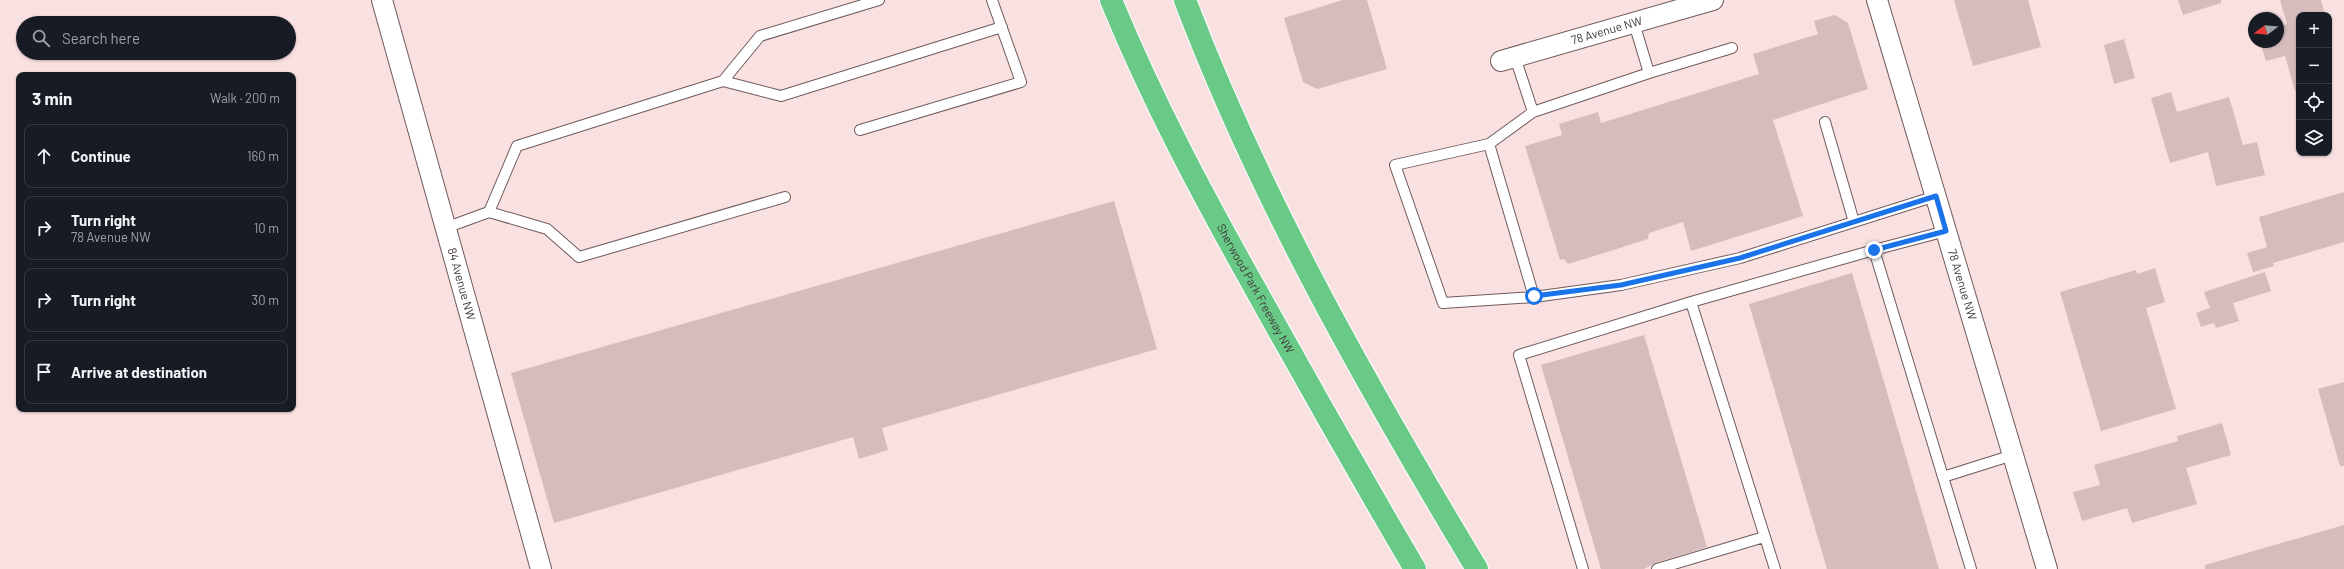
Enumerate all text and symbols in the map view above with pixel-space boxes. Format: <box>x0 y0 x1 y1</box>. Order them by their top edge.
north arrow <box>2248 12 2284 48</box>
map controls <box>2296 12 2332 156</box>
button: + <box>2296 12 2332 48</box>
street label: 78 Avenue NW <box>1569 13 1644 47</box>
search box <box>16 16 296 60</box>
icon: search <box>30 27 52 49</box>
text: Search here <box>62 29 140 47</box>
button: − <box>2296 48 2332 84</box>
button: locate <box>2296 84 2332 120</box>
text: 3 min <box>32 88 72 108</box>
text: Walk · 200 m <box>210 90 280 106</box>
button: layers <box>2296 120 2332 156</box>
icon: ahead <box>33 145 55 167</box>
text: Continue <box>71 147 131 165</box>
text: 160 m <box>247 148 279 164</box>
text: Turn right <box>71 211 136 229</box>
icon: right <box>33 217 55 239</box>
text: 10 m <box>254 220 279 236</box>
street label: Sherwood Park Freeway NW <box>1215 221 1298 356</box>
text: 78 Avenue NW <box>71 229 151 245</box>
route end <box>1865 241 1883 259</box>
street label: 84 Avenue NW <box>446 246 479 322</box>
street label: 78 Avenue NW <box>1946 247 1980 322</box>
route start <box>1525 287 1543 305</box>
icon: right <box>33 289 55 311</box>
text: Turn right <box>71 291 136 309</box>
text: 30 m <box>252 292 279 308</box>
icon: arrive <box>33 361 55 383</box>
text: Arrive at destination <box>71 363 207 381</box>

